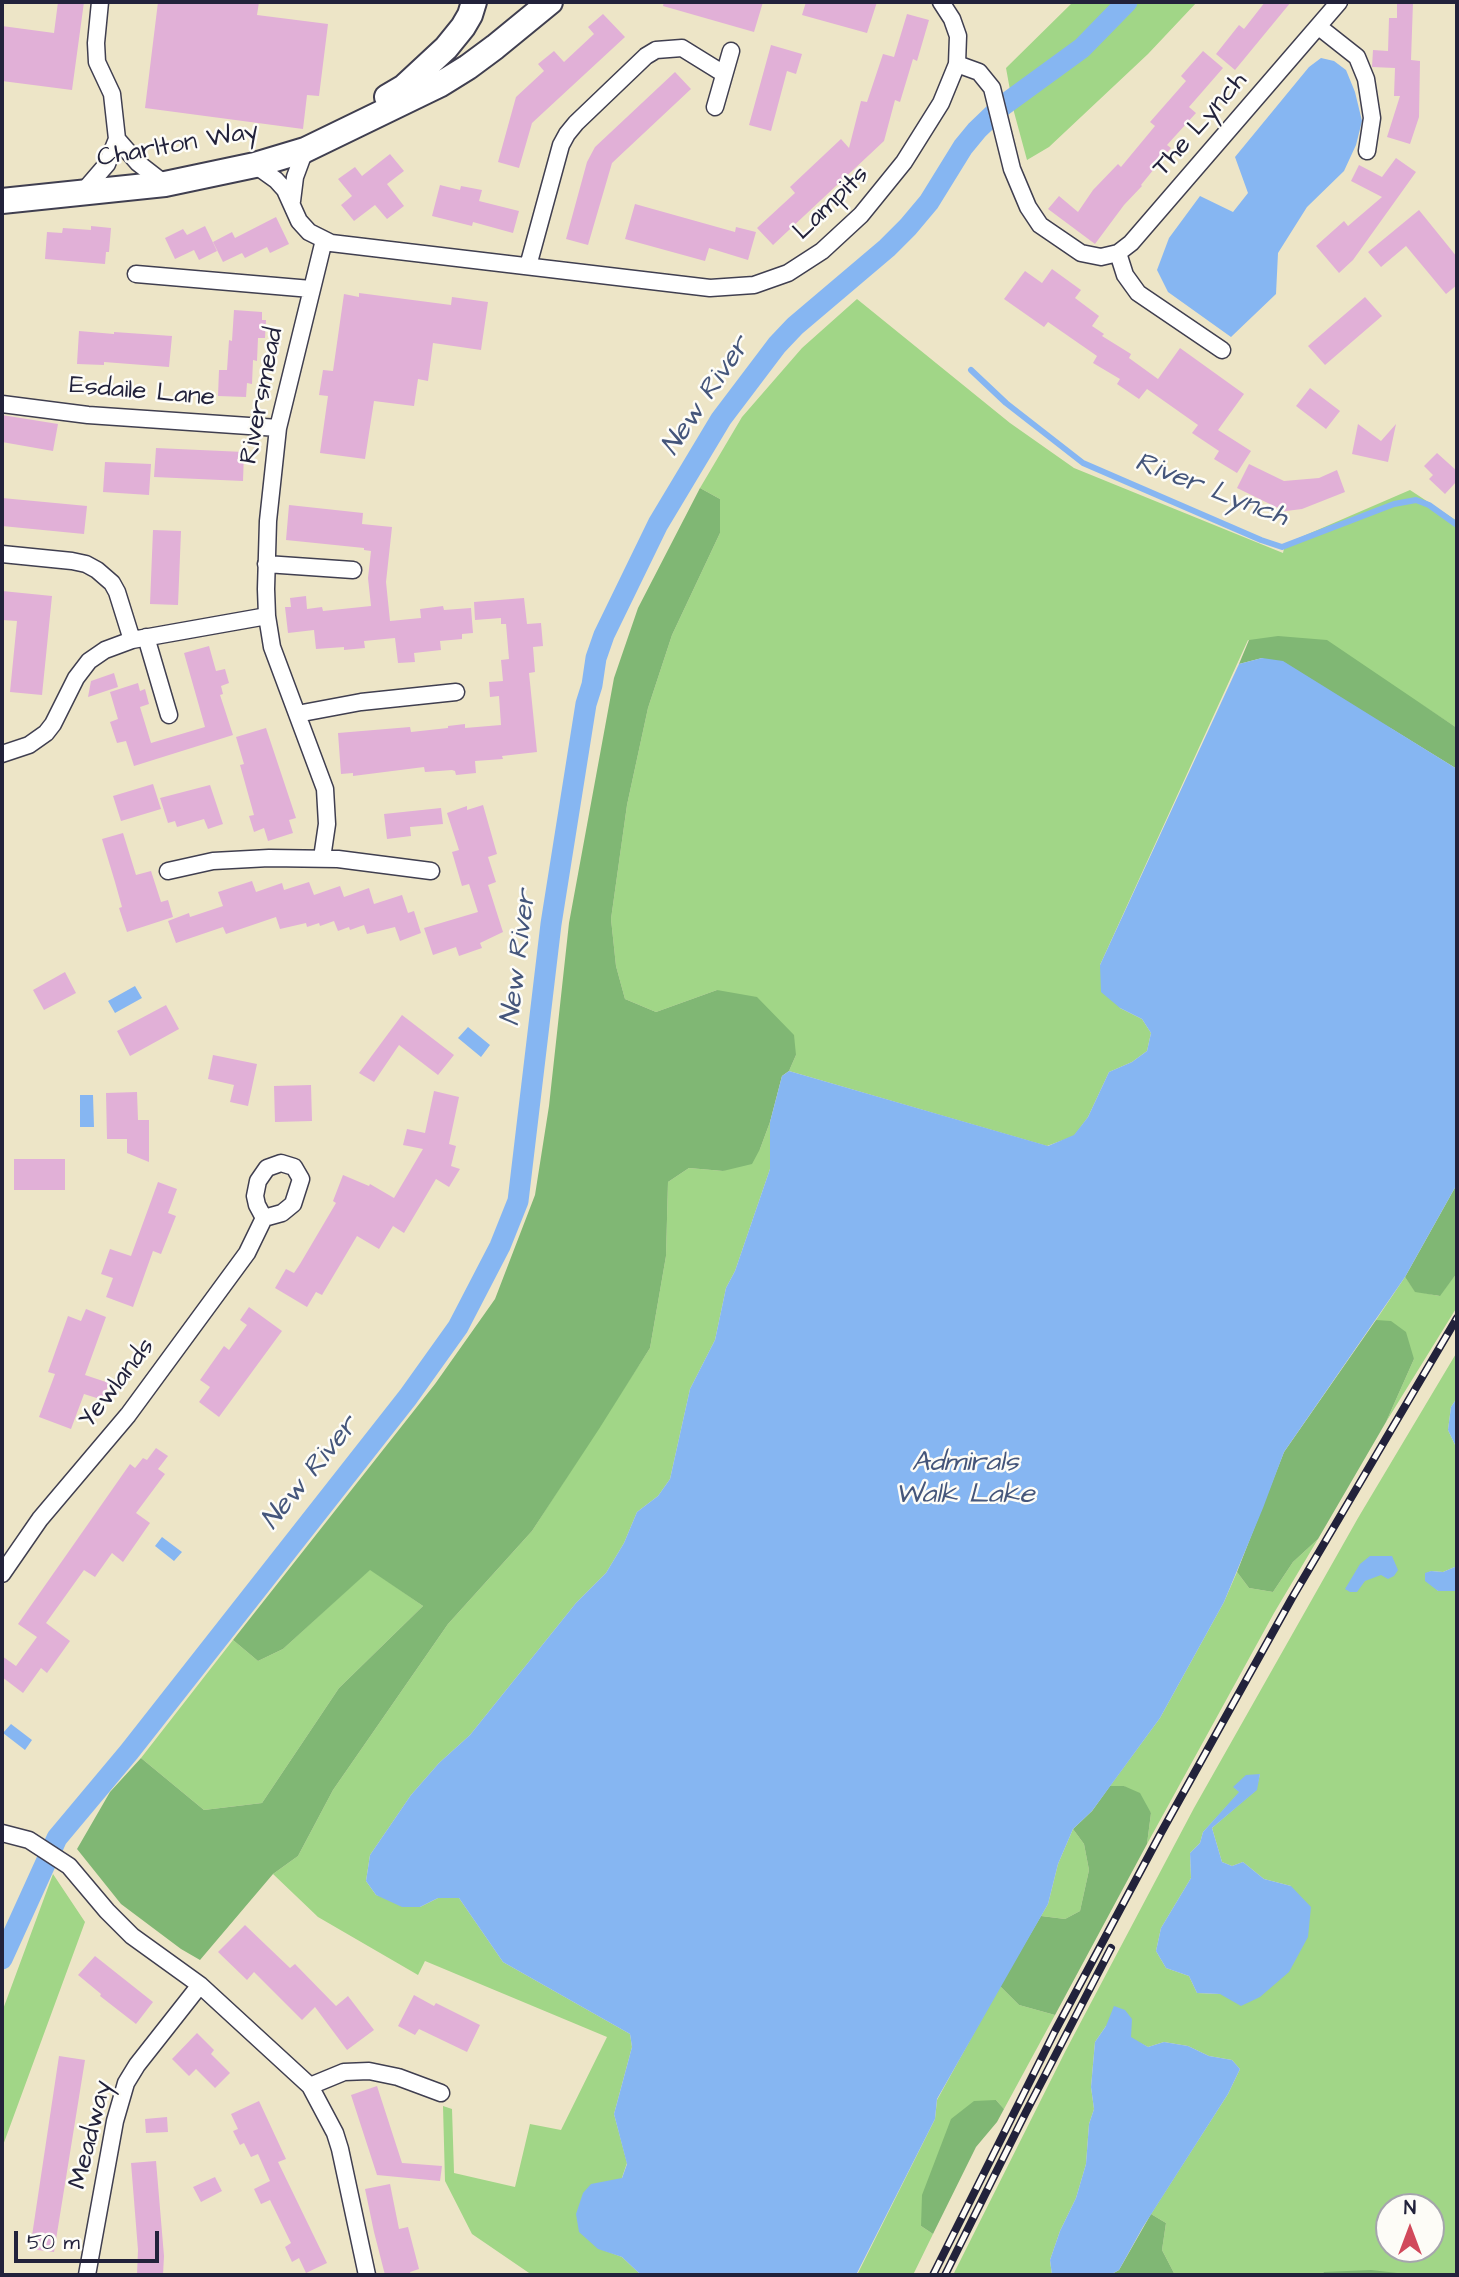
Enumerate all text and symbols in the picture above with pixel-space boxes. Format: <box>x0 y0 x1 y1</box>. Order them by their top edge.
street label: The Lynch <box>1147 66 1255 184</box>
street label: Charlton Way <box>95 116 261 176</box>
street label: Lampits <box>788 160 876 248</box>
street label: Riversmead <box>234 325 292 467</box>
water label: New River <box>655 331 759 463</box>
street label: Esdaile Lane <box>68 371 216 415</box>
water label: River Lynch <box>1130 446 1292 536</box>
water label: New River <box>495 889 545 1027</box>
street label: Yewlands <box>73 1333 163 1435</box>
water label: New River <box>255 1411 367 1537</box>
water label: Admirals Walk Lake <box>895 1447 1035 1513</box>
street label: Meadway <box>63 2078 121 2192</box>
north arrow <box>1375 2193 1445 2263</box>
text: N <box>1404 2195 1416 2222</box>
scale bar <box>18 2218 163 2262</box>
text: 50 m <box>27 2228 80 2257</box>

